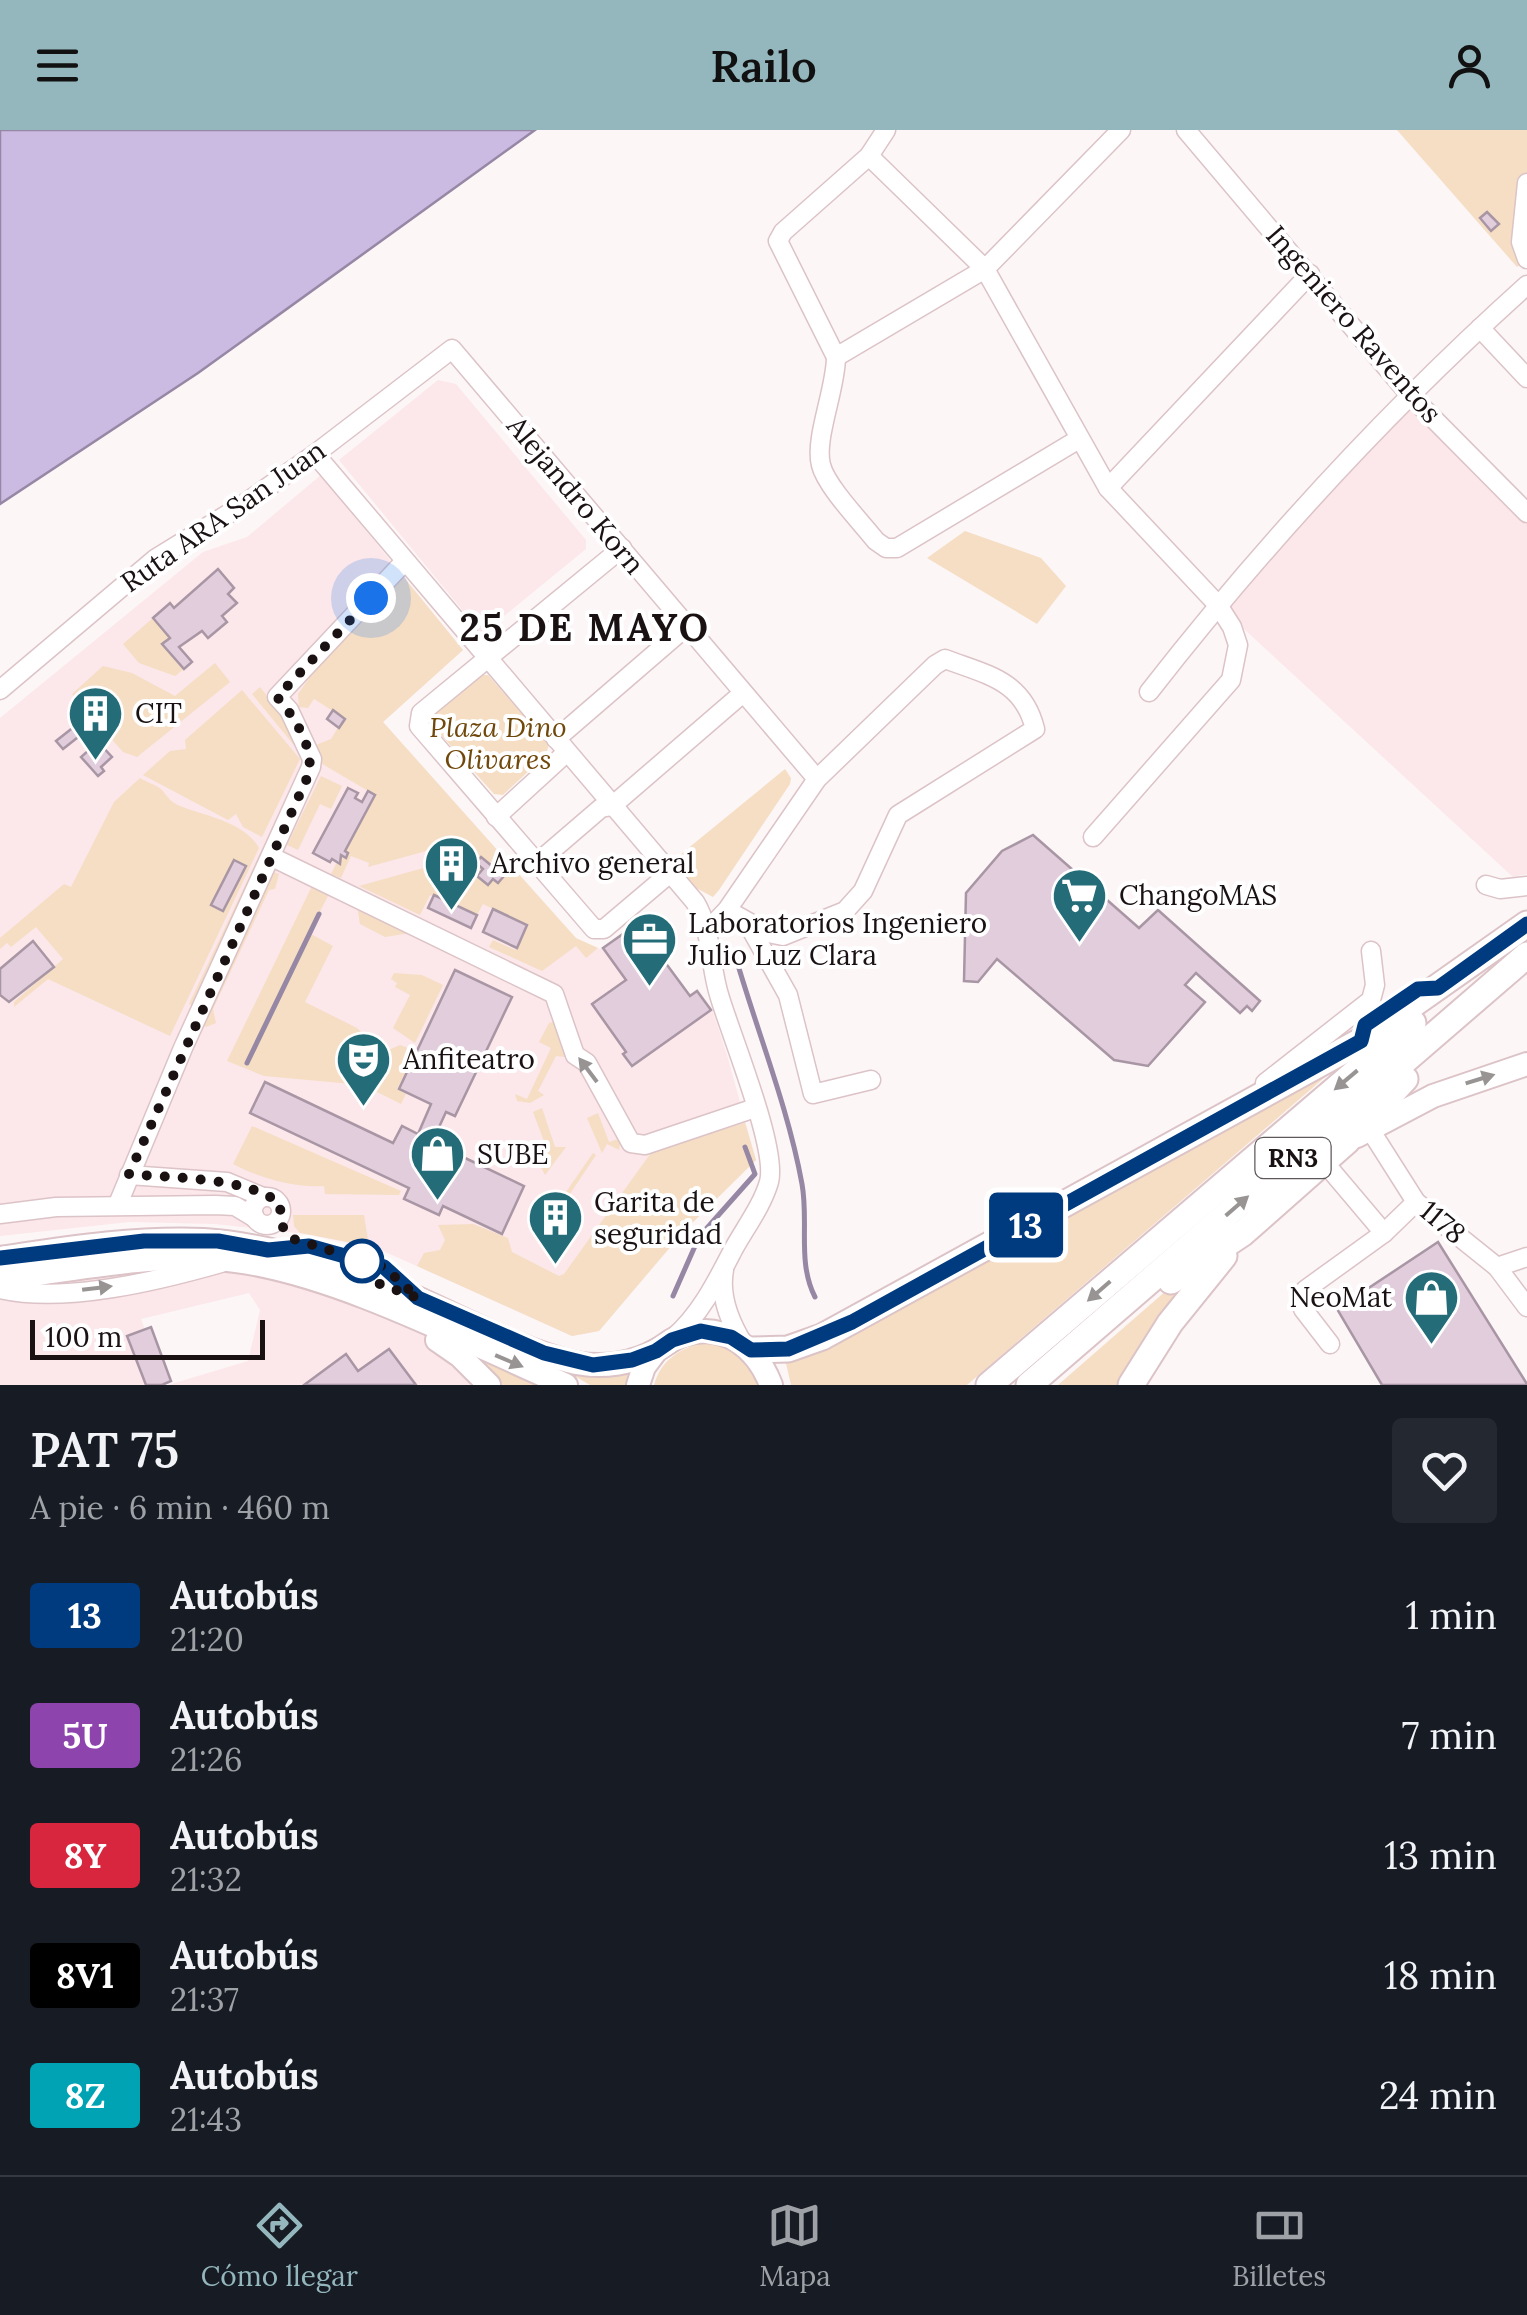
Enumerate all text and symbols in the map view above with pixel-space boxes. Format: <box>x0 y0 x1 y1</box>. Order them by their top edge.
text: Railo <box>710 37 817 94</box>
icon: menu <box>30 38 85 93</box>
icon: person <box>1442 38 1497 93</box>
street label: Ingeniero Raventos <box>1258 218 1450 430</box>
street label: Alejandro Korn <box>499 408 653 582</box>
street label: Ruta ARA San Juan <box>114 432 332 600</box>
your location <box>346 573 396 623</box>
district label: 25 DE MAYO <box>460 603 710 651</box>
building icon: CIT <box>66 683 126 762</box>
place label: CIT <box>135 695 182 731</box>
park label: Plaza Dino Olivares <box>429 709 567 777</box>
building icon: Archivo general <box>422 833 482 912</box>
place label: Archivo general <box>490 845 694 881</box>
supermarket icon: ChangoMAS <box>1050 865 1110 944</box>
place label: ChangoMAS <box>1119 877 1277 913</box>
place label: Laboratorios Ingeniero Julio Luz Clara <box>687 905 987 973</box>
office icon: Laboratorios Ingeniero Julio Luz Clara <box>619 909 679 988</box>
theatre icon: Anfiteatro <box>334 1029 394 1108</box>
place label: Anfiteatro <box>402 1041 535 1077</box>
one-way arrow <box>578 1056 599 1083</box>
one-way arrow <box>1334 1068 1359 1090</box>
one-way arrow <box>1465 1071 1495 1086</box>
shop icon: SUBE <box>408 1124 468 1203</box>
place label: SUBE <box>477 1136 549 1172</box>
road number: RN3 <box>1256 1138 1330 1178</box>
place label: Garita de seguridad <box>594 1184 722 1252</box>
building icon: Garita de seguridad <box>525 1188 585 1267</box>
line badge: 13 <box>981 1192 1071 1258</box>
street label: 1178 <box>1413 1192 1473 1252</box>
one-way arrow <box>1224 1196 1249 1218</box>
text: 13 <box>1009 1203 1043 1248</box>
unlabelled marker <box>341 1240 383 1282</box>
shop icon: NeoMat <box>1401 1267 1461 1346</box>
one-way arrow <box>1087 1279 1112 1301</box>
place label: NeoMat <box>1289 1279 1392 1315</box>
one-way arrow <box>81 1280 113 1296</box>
scale bar <box>30 1315 265 1360</box>
text: 100 m <box>45 1319 122 1355</box>
one-way arrow <box>494 1353 524 1369</box>
button: heart <box>1392 1418 1497 1523</box>
text: PAT 75 <box>30 1419 179 1480</box>
text: A pie · 6 min · 460 m <box>30 1487 330 1528</box>
text: Autobús <box>170 1571 319 1619</box>
text: 1 min <box>1405 1591 1497 1639</box>
text: 13 <box>68 1593 102 1638</box>
text: 21:20 <box>170 1619 244 1660</box>
text: Autobús <box>170 1691 319 1739</box>
text: 7 min <box>1402 1711 1497 1759</box>
text: 5U <box>62 1713 108 1758</box>
text: 21:26 <box>170 1739 243 1780</box>
text: Autobús <box>170 1811 319 1859</box>
text: 13 min <box>1384 1831 1497 1879</box>
text: 8Y <box>64 1833 106 1878</box>
text: 21:32 <box>170 1859 242 1900</box>
text: Autobús <box>170 1931 319 1979</box>
text: 18 min <box>1384 1951 1497 1999</box>
text: 8V1 <box>56 1953 114 1998</box>
text: 21:37 <box>170 1979 239 2020</box>
text: Autobús <box>170 2051 319 2099</box>
text: 24 min <box>1379 2071 1497 2119</box>
text: 8Z <box>64 2073 106 2118</box>
text: 21:43 <box>170 2099 242 2140</box>
tab: Cómo llegar <box>201 2198 358 2294</box>
tab: Mapa <box>759 2198 831 2294</box>
tab: Billetes <box>1232 2198 1326 2294</box>

